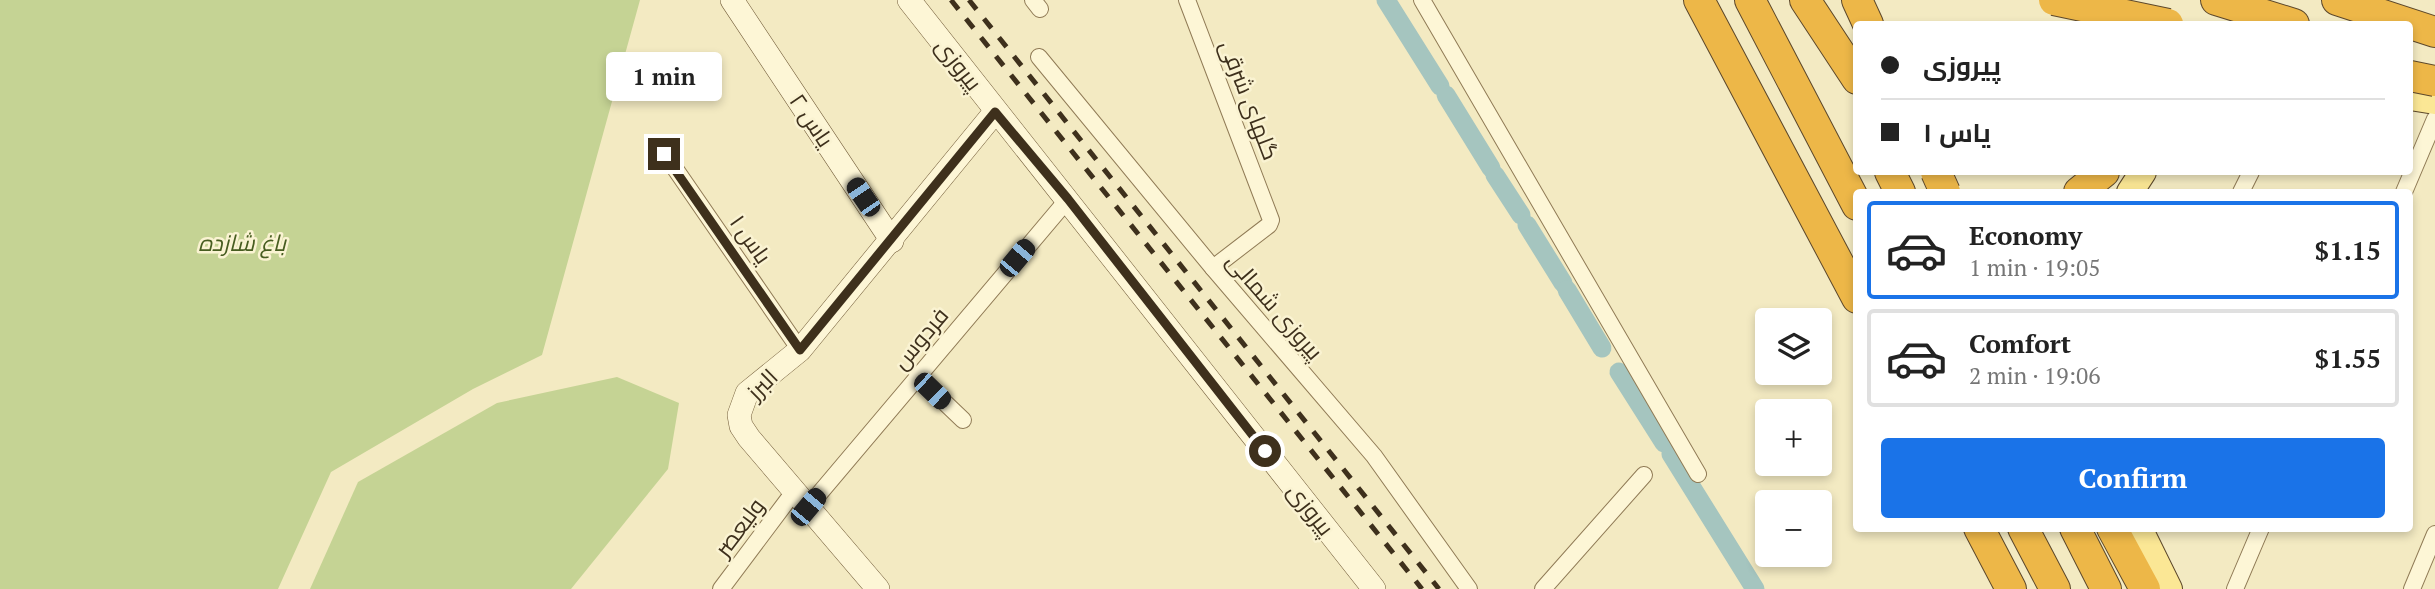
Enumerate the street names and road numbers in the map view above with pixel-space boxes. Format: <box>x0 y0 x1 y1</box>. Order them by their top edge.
street label: پیروزی <box>929 31 989 97</box>
street label: گلهای شرقی <box>1213 36 1287 164</box>
street label: یاس ۲ <box>783 87 841 153</box>
street label: یاس ۱ <box>723 208 779 270</box>
street label: پیروزی شمالی <box>1220 246 1330 366</box>
street label: فردوس <box>885 300 955 376</box>
street label: البرز <box>738 362 784 408</box>
street label: پیروزی <box>1281 476 1341 542</box>
street label: ولیعصر <box>706 491 771 564</box>

